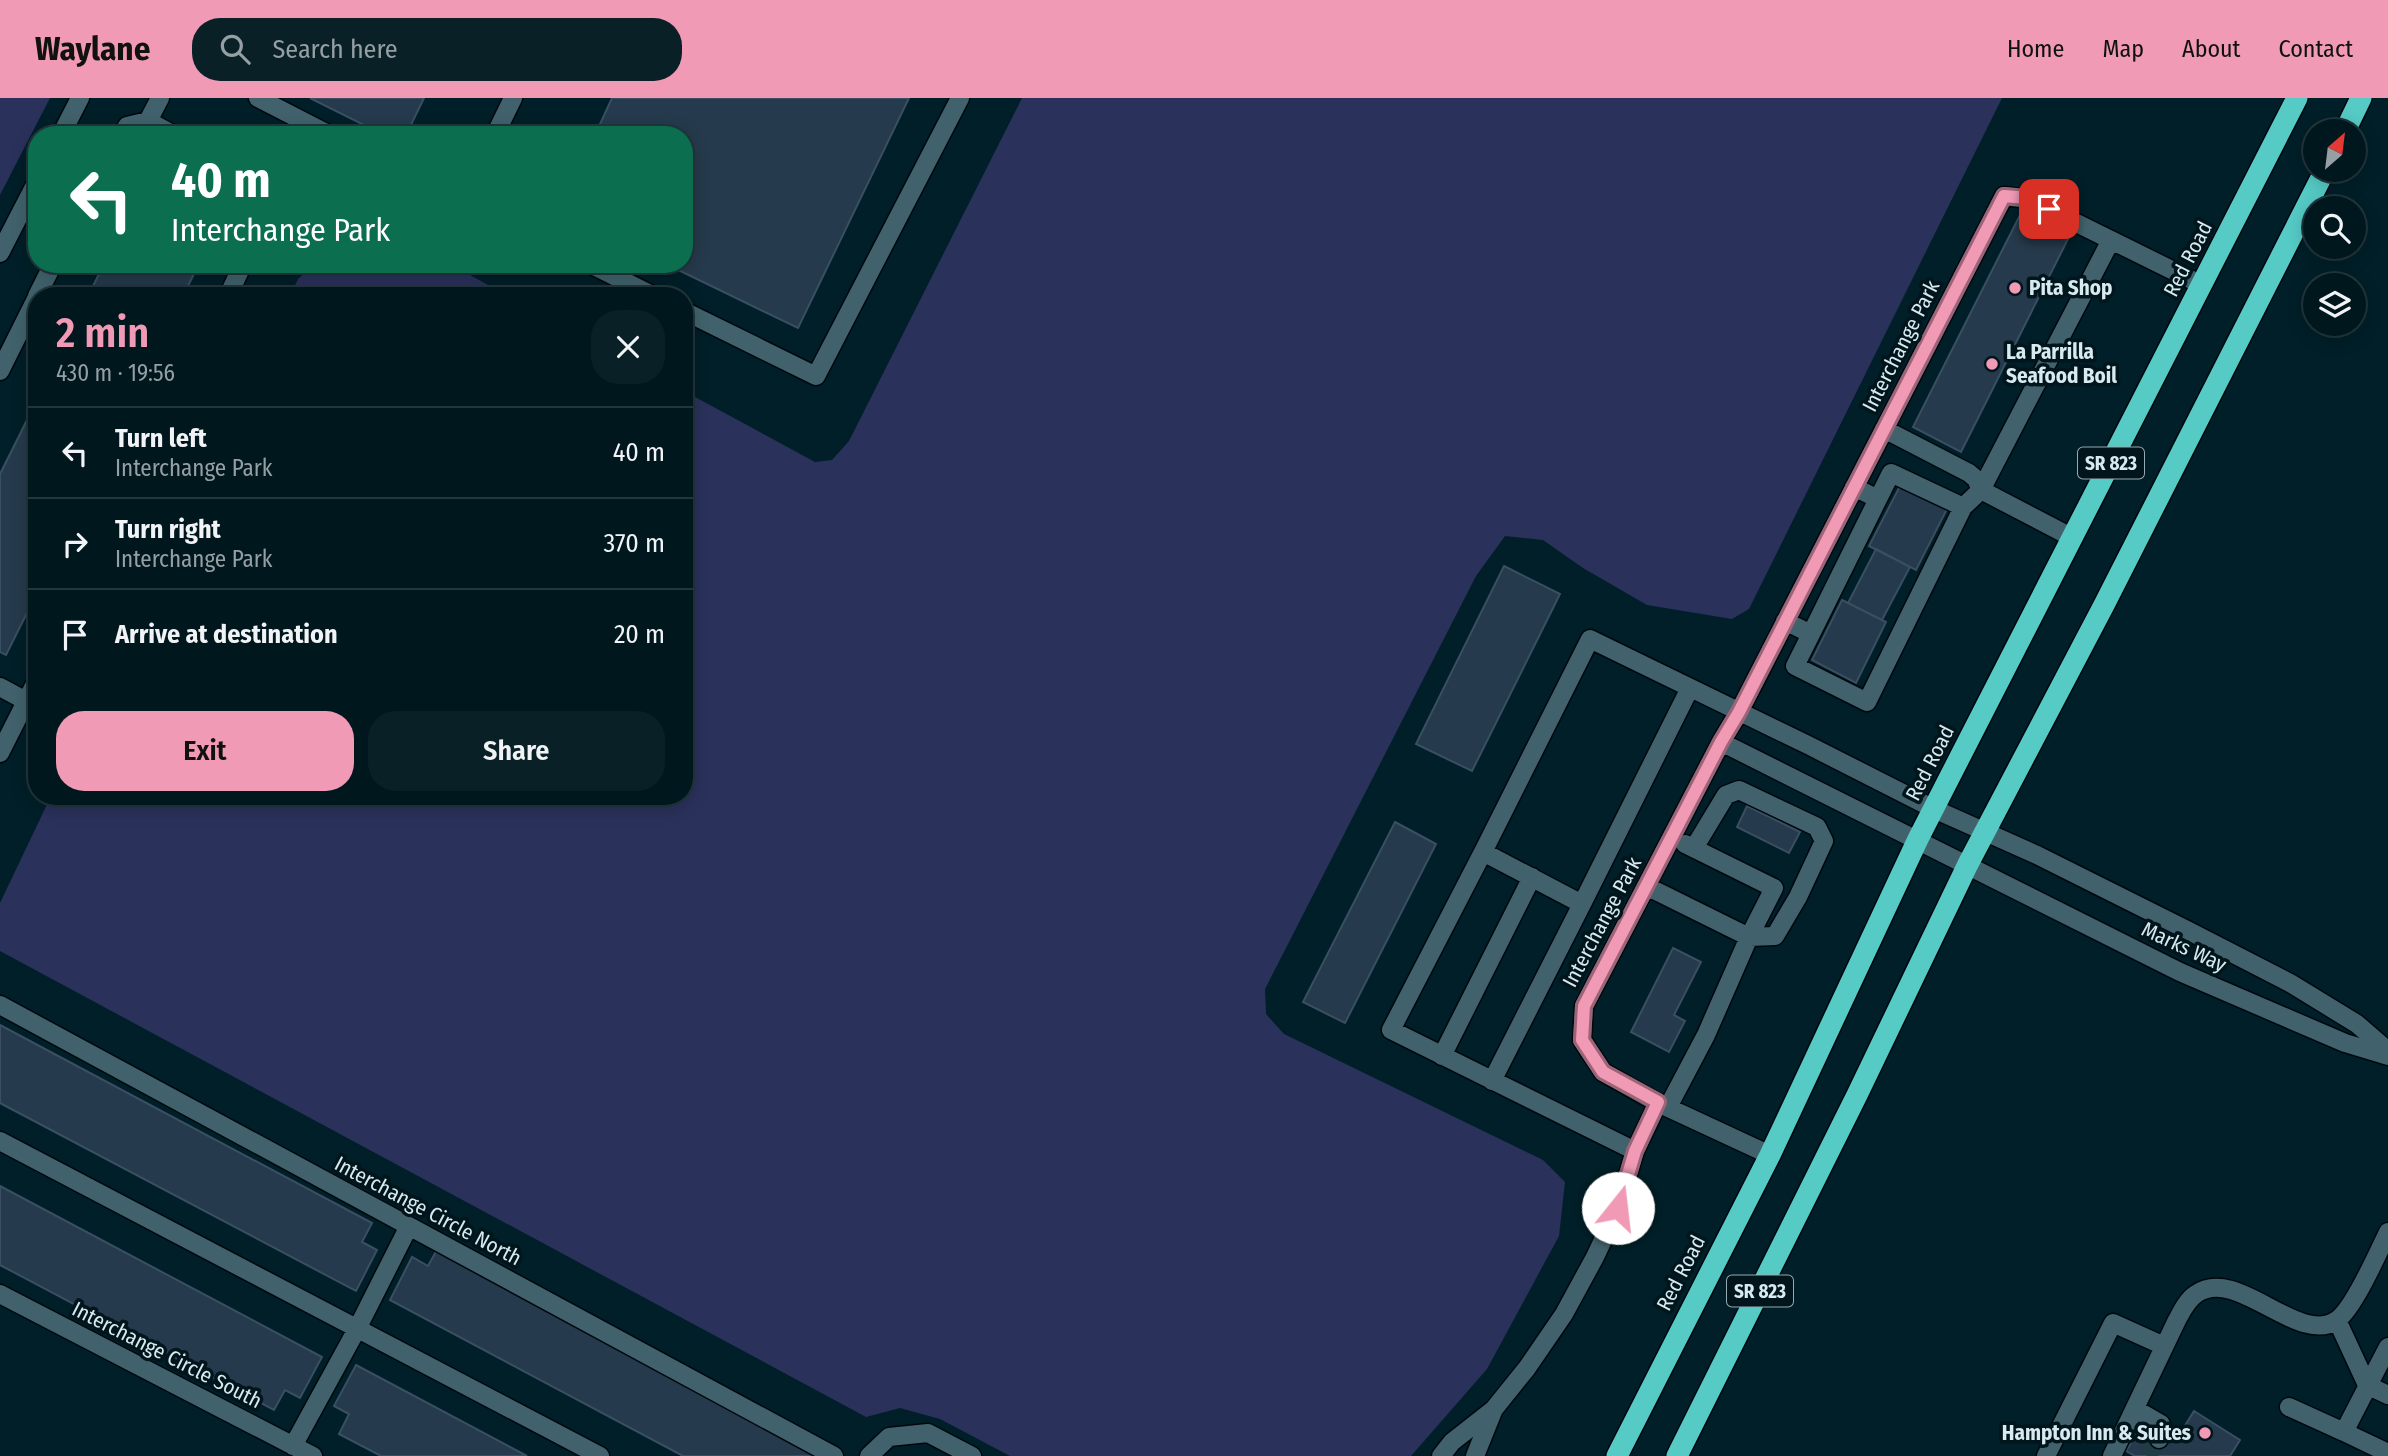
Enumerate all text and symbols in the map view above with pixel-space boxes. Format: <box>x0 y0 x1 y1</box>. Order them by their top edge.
search box <box>192 18 682 81</box>
text: Waylane <box>35 29 150 69</box>
icon: search <box>216 30 254 68</box>
text: Search here <box>272 34 398 65</box>
text: Home <box>2007 35 2064 63</box>
text: Map <box>2102 35 2144 63</box>
text: About <box>2182 35 2240 63</box>
text: Contact <box>2278 35 2353 63</box>
north arrow <box>2303 119 2366 182</box>
map controls <box>2303 119 2366 336</box>
text: 40 m <box>171 151 271 210</box>
icon: left <box>56 154 147 245</box>
pin <box>2019 179 2079 239</box>
icon: arrive <box>2030 190 2068 228</box>
button: search <box>2303 196 2366 259</box>
text: Interchange Park <box>171 211 390 249</box>
street label: Red Road <box>2158 217 2218 301</box>
button: layers <box>2303 273 2366 336</box>
place label: Pita Shop <box>2029 275 2112 301</box>
street label: Interchange Park <box>1857 276 1945 416</box>
marker: Pita Shop <box>2007 280 2023 296</box>
text: 2 min <box>56 308 149 358</box>
button: close <box>591 310 665 384</box>
place label: La Parrilla Seafood Boil <box>2006 339 2117 389</box>
marker: La Parrilla Seafood Boil <box>1984 356 2000 372</box>
text: 430 m · 19:56 <box>56 359 175 387</box>
text: Turn left <box>115 423 207 454</box>
icon: left <box>56 434 94 472</box>
text: 40 m <box>613 437 665 468</box>
road number: SR 823 <box>2078 448 2144 478</box>
text: Interchange Park <box>115 454 272 482</box>
text: Turn right <box>115 514 221 545</box>
icon: right <box>56 525 94 563</box>
text: 370 m <box>604 528 665 559</box>
text: Interchange Park <box>115 545 272 573</box>
icon: arrive <box>56 616 94 654</box>
text: Arrive at destination <box>115 619 338 650</box>
text: 20 m <box>614 619 665 650</box>
button: Exit <box>56 711 354 791</box>
button: Share <box>368 711 665 791</box>
street label: Red Road <box>1900 721 1960 805</box>
street label: Interchange Park <box>1557 852 1647 992</box>
street label: Marks Way <box>2137 916 2231 978</box>
street label: Interchange Circle North <box>330 1151 526 1271</box>
position arrow <box>1581 1171 1655 1245</box>
street label: Red Road <box>1651 1231 1711 1315</box>
road number: SR 823 <box>1727 1275 1793 1306</box>
street label: Interchange Circle South <box>68 1296 266 1414</box>
place label: Hampton Inn & Suites <box>2002 1420 2191 1446</box>
marker: Hampton Inn & Suites <box>2197 1425 2213 1441</box>

